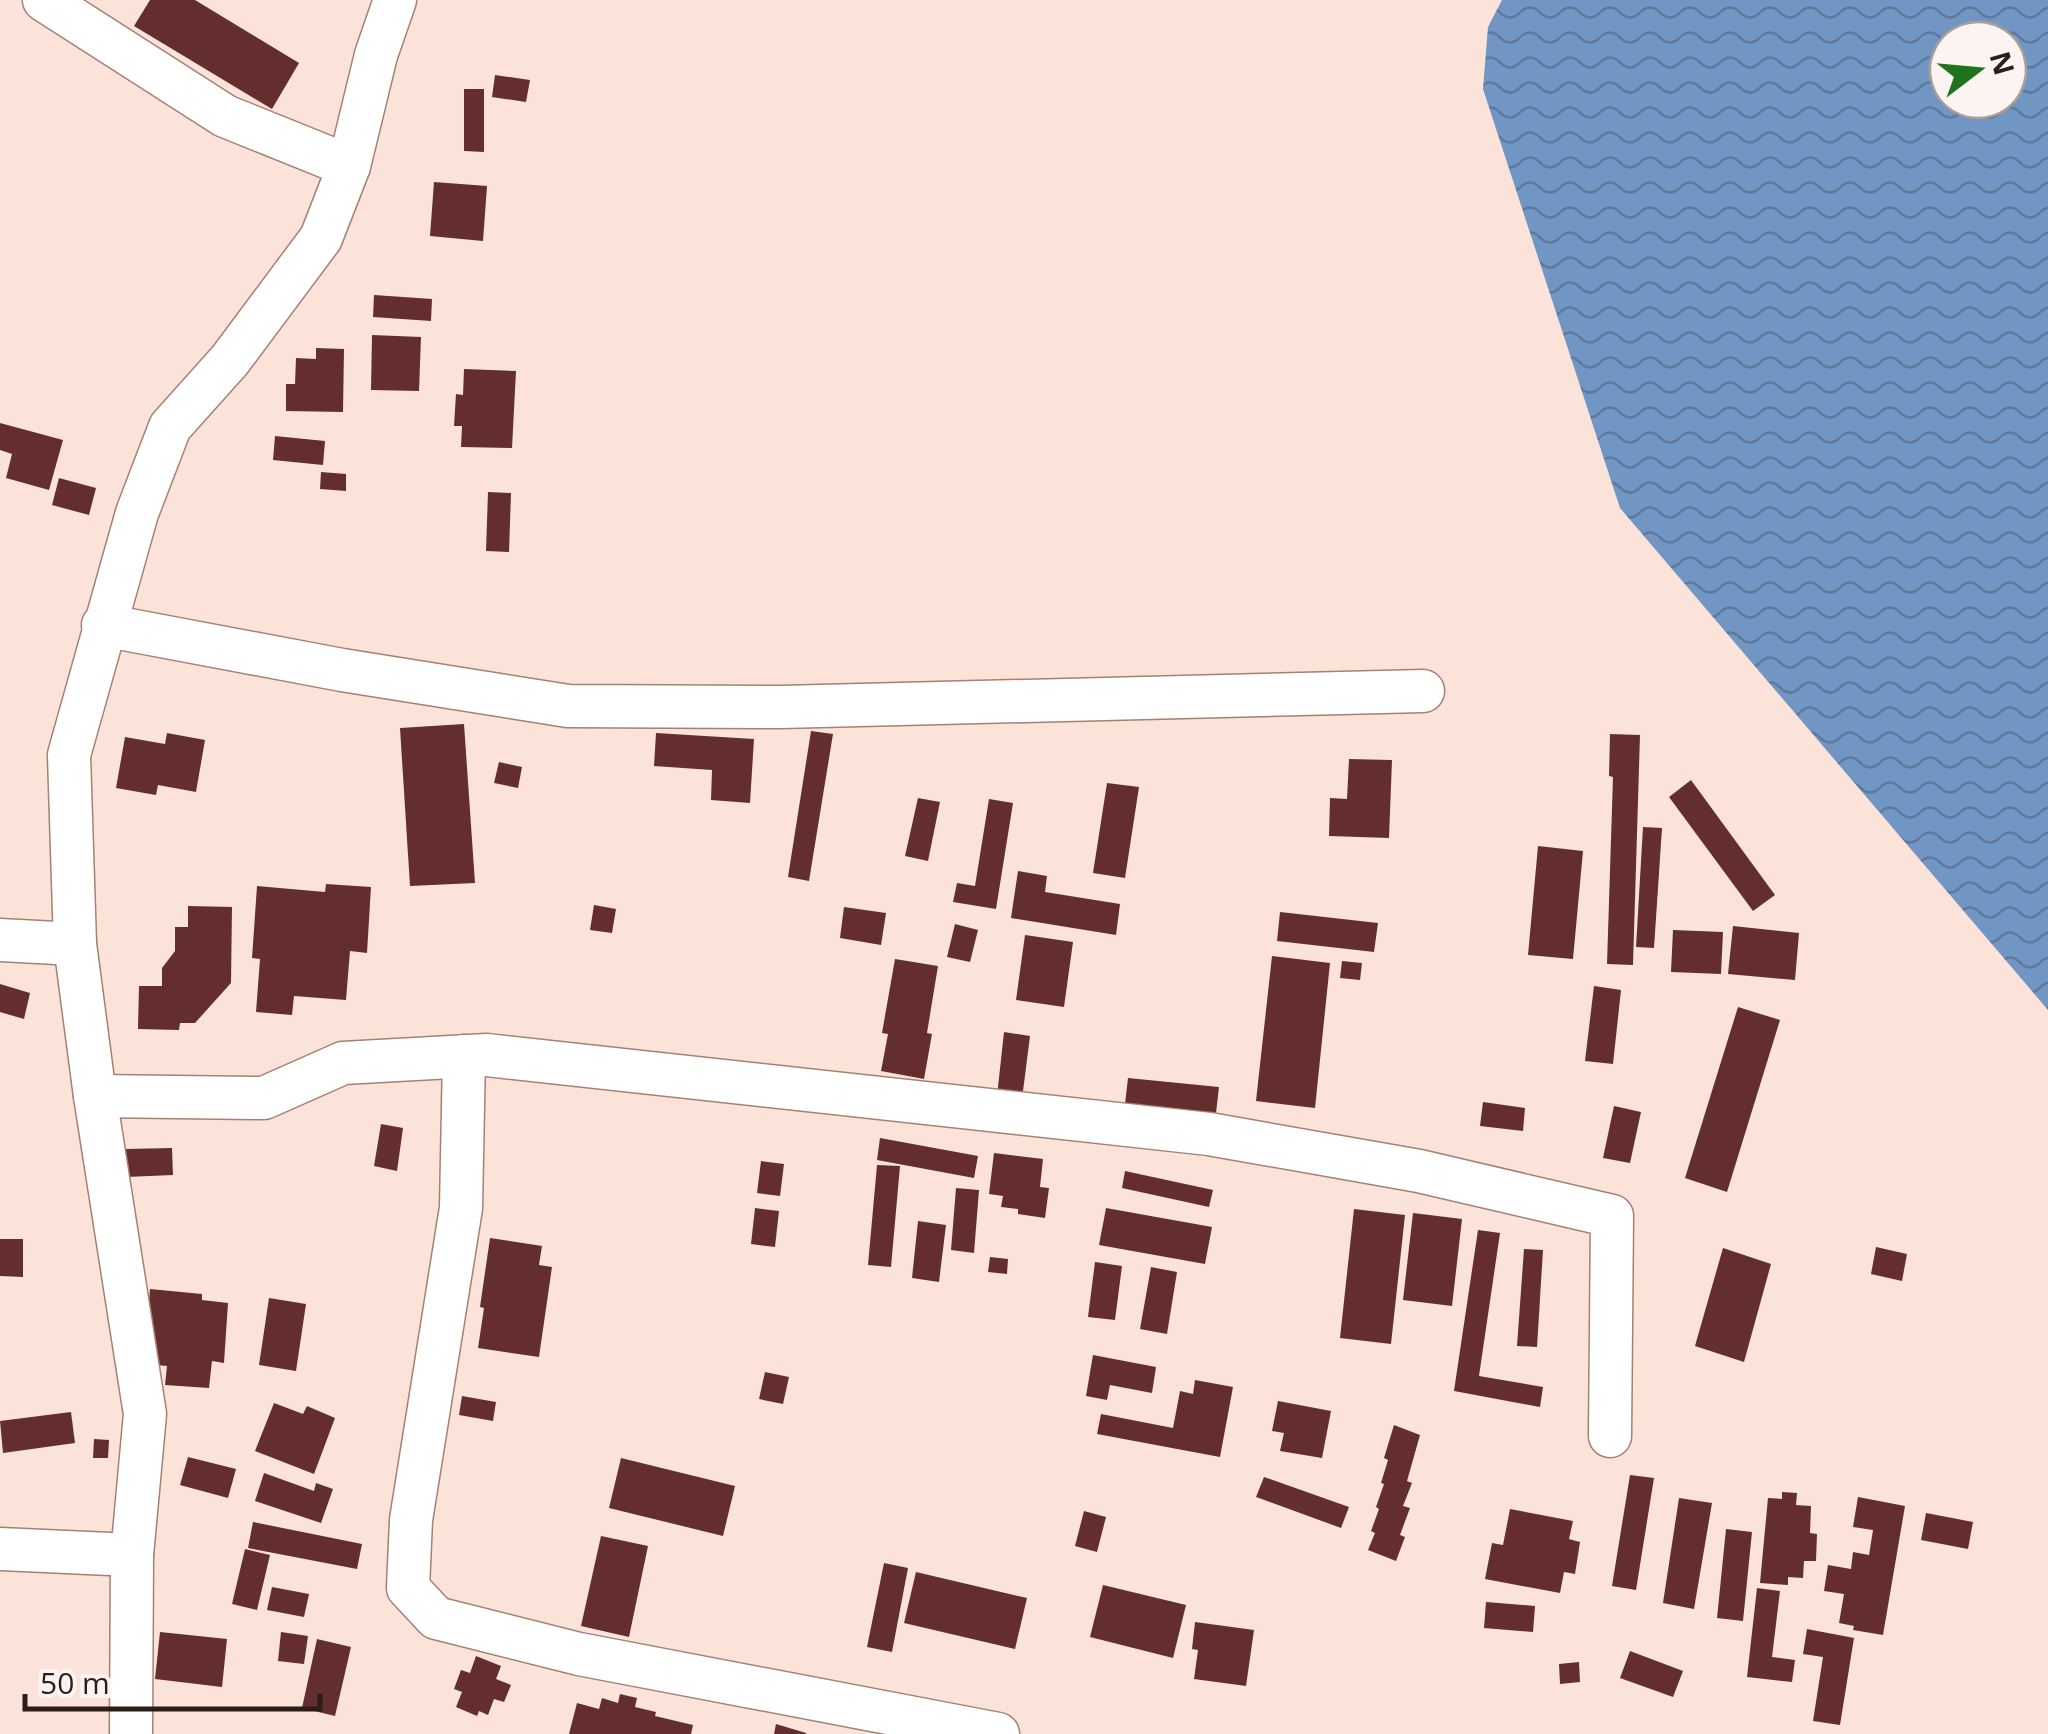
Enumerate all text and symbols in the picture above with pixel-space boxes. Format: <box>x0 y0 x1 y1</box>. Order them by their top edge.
north arrow <box>1928 20 2028 120</box>
text: N <box>1982 47 2024 79</box>
scale bar <box>25 1649 320 1711</box>
text: 50 m <box>40 1662 110 1703</box>

